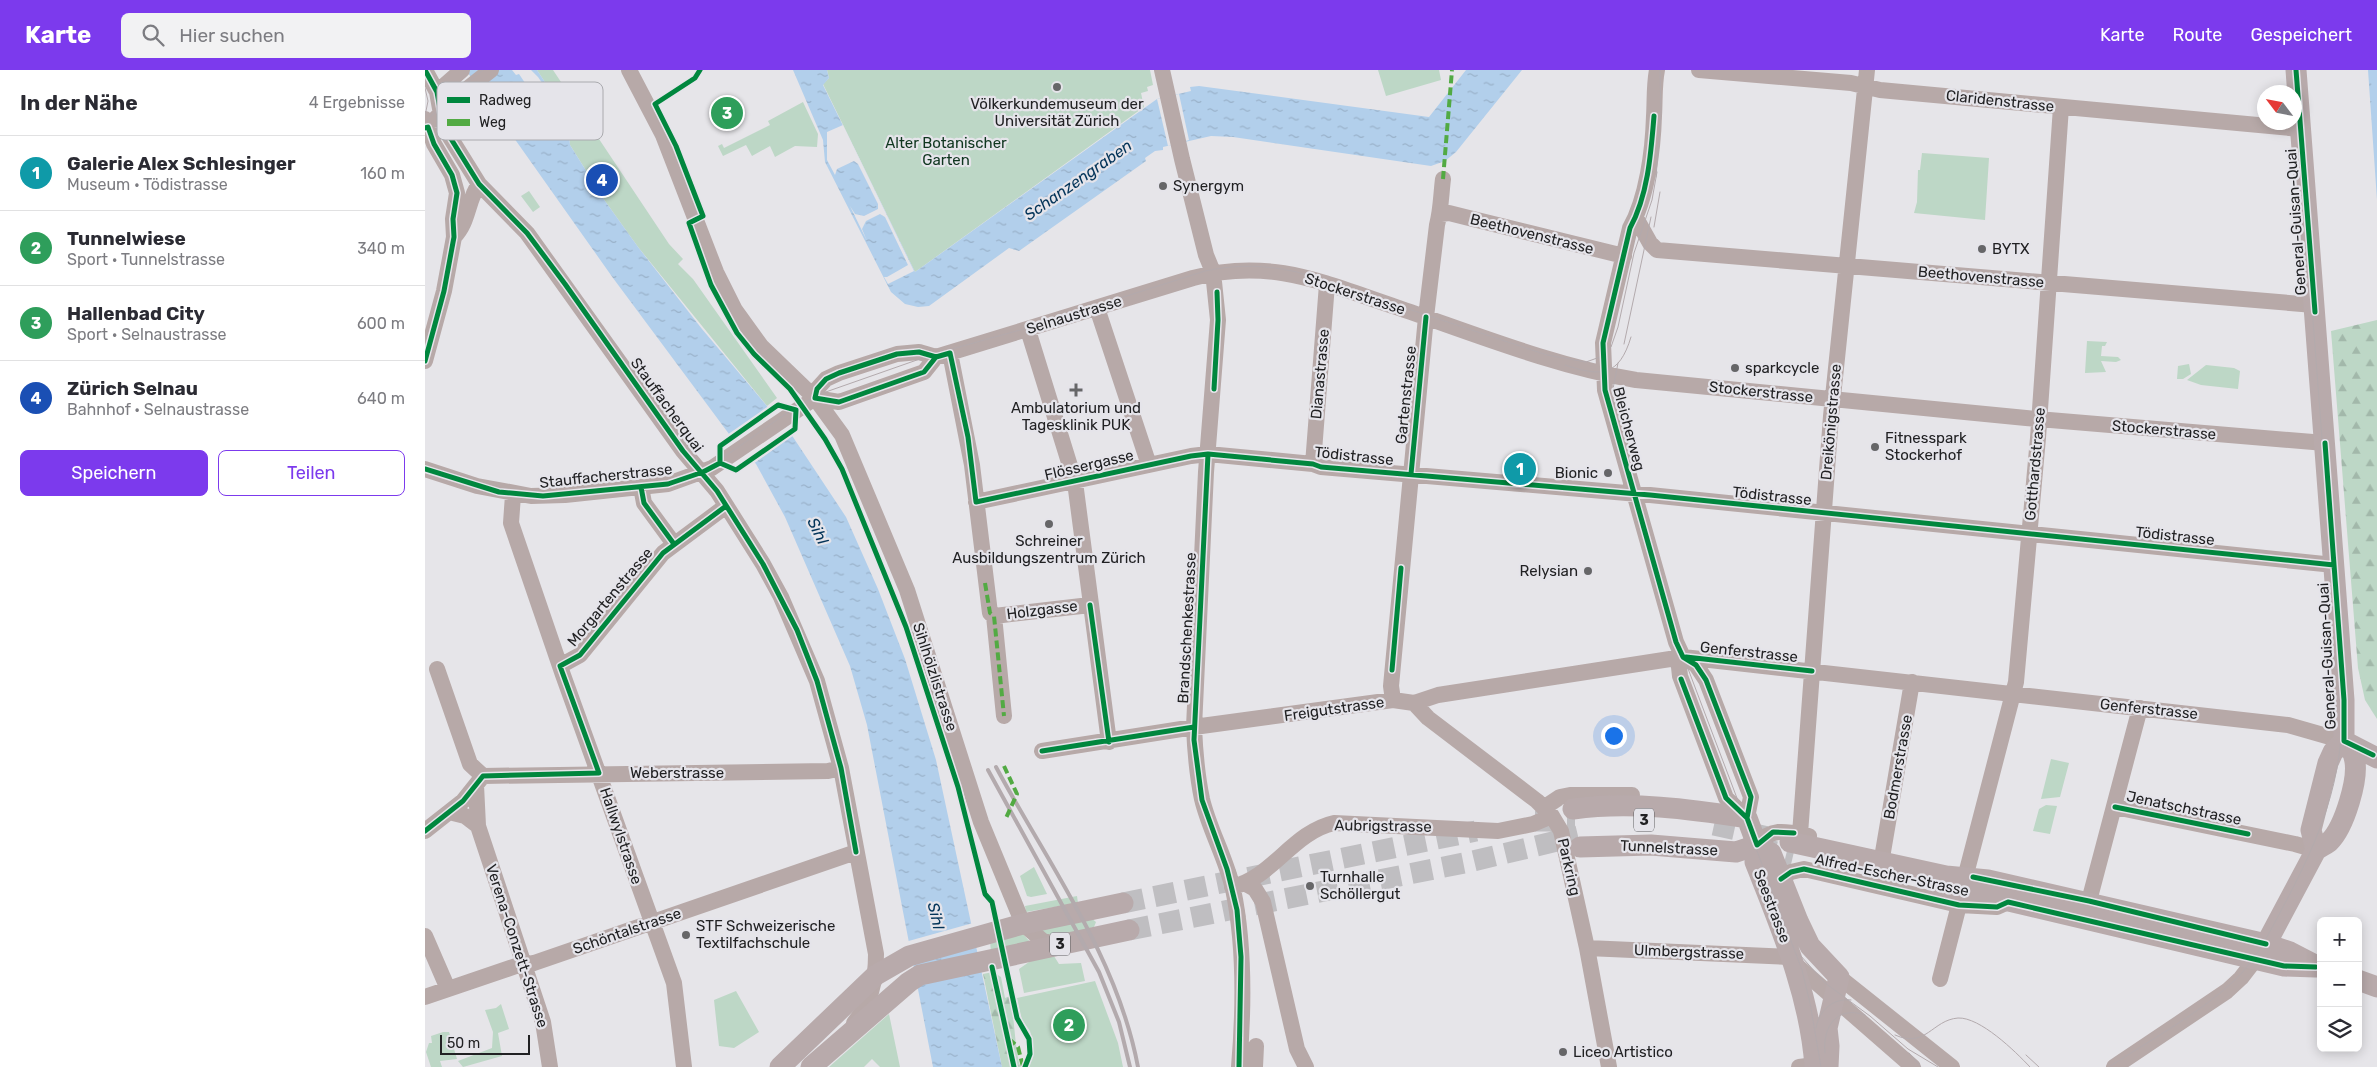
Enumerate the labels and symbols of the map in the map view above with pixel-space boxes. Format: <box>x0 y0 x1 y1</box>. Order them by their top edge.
marker: Völkerkundemuseum der Universität Zürich <box>1051 81 1063 93</box>
legend <box>437 82 603 140</box>
north arrow <box>2257 85 2302 130</box>
street label: Claridenstrasse <box>1945 86 2055 116</box>
text: Radweg <box>479 92 531 109</box>
pin: 3 <box>711 94 743 132</box>
place label: Völkerkundemuseum der Universität Zürich <box>970 95 1144 130</box>
text: Weg <box>479 114 506 131</box>
park label: Alter Botanischer Garten <box>885 134 1007 169</box>
water label: Schanzengraben <box>1020 136 1136 224</box>
street label: General-Guisan-Quai <box>2282 148 2310 296</box>
pin: 4 <box>586 161 618 199</box>
place label: Synergym <box>1173 177 1244 195</box>
marker: Synergym <box>1157 180 1169 192</box>
street label: Beethovenstrasse <box>1468 210 1596 258</box>
place label: BYTX <box>1992 240 2030 258</box>
marker: BYTX <box>1976 243 1988 255</box>
street label: Beethovenstrasse <box>1917 263 2045 291</box>
street label: Stockerstrasse <box>1302 269 1408 319</box>
street label: Selnaustrasse <box>1024 292 1124 338</box>
street label: Dianastrasse <box>1307 328 1333 420</box>
street label: Gartenstrasse <box>1392 345 1420 445</box>
street label: Stauffacherquai <box>627 354 707 456</box>
place label: sparkcycle <box>1745 359 1819 377</box>
marker: sparkcycle <box>1729 362 1741 374</box>
street label: Dreikönigstrasse <box>1817 363 1845 481</box>
street label: Stockerstrasse <box>1708 378 1814 406</box>
marker: Ambulatorium und Tagesklinik PUK <box>1069 383 1083 397</box>
street label: Bleicherweg <box>1609 385 1649 473</box>
place label: Ambulatorium und Tagesklinik PUK <box>1011 399 1141 434</box>
street label: Gotthardstrasse <box>2021 407 2049 521</box>
street label: Stockerstrasse <box>2111 416 2217 444</box>
place label: Fitnesspark Stockerhof <box>1885 429 1967 464</box>
marker: Fitnesspark Stockerhof <box>1869 441 1881 453</box>
street label: Tödistrasse <box>1314 443 1394 469</box>
street label: Flössergasse <box>1043 446 1135 484</box>
pin: 1 <box>1504 450 1536 488</box>
street label: Stauffacherstrasse <box>539 460 673 492</box>
place label: Bionic <box>1555 464 1598 482</box>
marker: Bionic <box>1602 467 1614 479</box>
street label: Tödistrasse <box>1732 483 1812 509</box>
water label: Sihl <box>803 514 833 549</box>
marker: Schreiner Ausbildungszentrum Zürich <box>1043 518 1055 530</box>
street label: Tödistrasse <box>2135 523 2215 549</box>
place label: Schreiner Ausbildungszentrum Zürich <box>952 532 1146 567</box>
street label: Morgartenstrasse <box>563 544 657 650</box>
street label: Brandschenkestrasse <box>1174 552 1200 704</box>
place label: Relysian <box>1520 562 1578 580</box>
marker: Relysian <box>1582 565 1594 577</box>
street label: General-Guisan-Quai <box>2314 582 2340 730</box>
street label: Holzgasse <box>1005 597 1079 623</box>
street label: Sihlhölzlistrasse <box>909 620 961 734</box>
street label: Genferstrasse <box>1699 638 1799 666</box>
street label: Freigutstrasse <box>1283 693 1385 725</box>
street label: Genferstrasse <box>2099 695 2199 723</box>
street label: Bodmerstrasse <box>1880 713 1916 821</box>
your location <box>1601 723 1627 749</box>
street label: Weberstrasse <box>630 764 724 782</box>
street label: Hallwylstrasse <box>596 785 646 887</box>
street label: Jenatschstrasse <box>2125 787 2243 829</box>
road number: 3 <box>1634 808 1654 832</box>
street label: Aubrigstrasse <box>1334 816 1432 836</box>
street label: Parkring <box>1554 836 1584 898</box>
street label: Tunnelstrasse <box>1620 836 1718 860</box>
street label: Alfred-Escher-Strasse <box>1813 850 1971 900</box>
street label: Verena-Conzett-Strasse <box>482 862 552 1030</box>
street label: Seestrasse <box>1750 867 1794 945</box>
place label: Turnhalle Schöllergut <box>1320 868 1401 903</box>
marker: Turnhalle Schöllergut <box>1304 880 1316 892</box>
water label: Sihl <box>924 900 949 933</box>
street label: Schöntalstrasse <box>571 904 683 958</box>
place label: STF Schweizerische Textilfachschule <box>696 917 835 952</box>
marker: STF Schweizerische Textilfachschule <box>680 929 692 941</box>
road number: 3 <box>1050 932 1070 956</box>
street label: Ulmbergstrasse <box>1634 941 1744 963</box>
pin: 2 <box>1053 1006 1085 1044</box>
scale bar <box>440 1032 530 1055</box>
place label: Liceo Artistico <box>1573 1043 1673 1061</box>
marker: Liceo Artistico <box>1557 1046 1569 1058</box>

